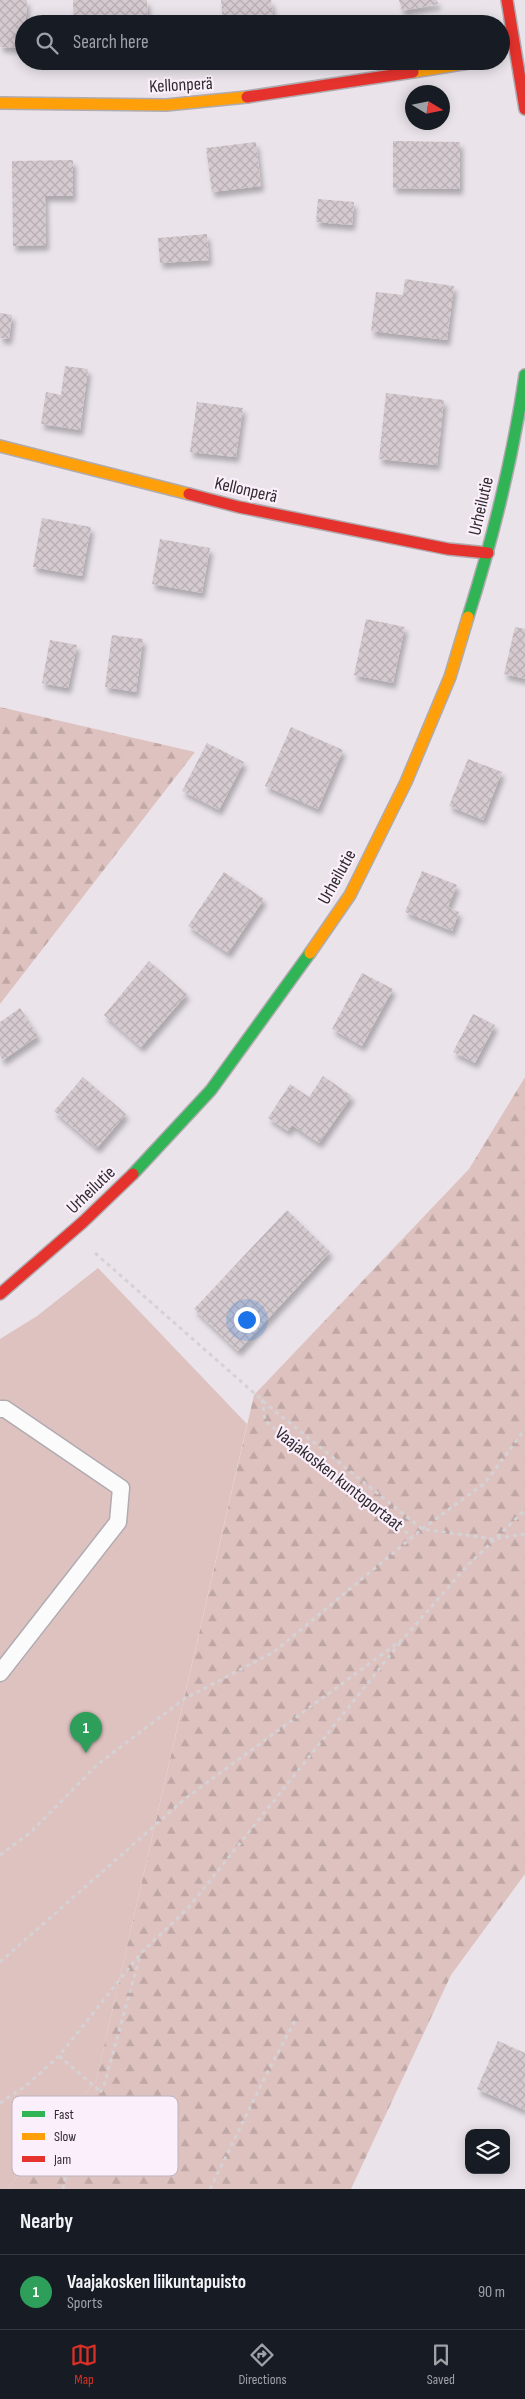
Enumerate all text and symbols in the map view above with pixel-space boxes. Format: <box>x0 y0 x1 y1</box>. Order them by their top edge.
search box <box>15 15 510 70</box>
icon: search <box>33 29 61 57</box>
text: Search here <box>73 31 149 54</box>
street label: Kellonperä <box>149 73 213 97</box>
north arrow <box>405 85 450 130</box>
street label: Kellonperä <box>213 473 279 507</box>
street label: Urheilutie <box>464 475 498 537</box>
street label: Urheilutie <box>313 846 361 908</box>
street label: Urheilutie <box>62 1162 120 1218</box>
your location <box>234 1307 260 1333</box>
street label: Vaajakosken kuntoportaat <box>271 1423 408 1536</box>
pin: 1 <box>70 1712 102 1753</box>
legend <box>12 2096 178 2176</box>
text: Fast <box>54 2106 74 2123</box>
text: Slow <box>54 2128 76 2145</box>
map controls <box>465 2129 510 2174</box>
button: layers <box>465 2129 510 2174</box>
text: Jam <box>53 2151 71 2168</box>
text: Nearby <box>20 2209 73 2234</box>
text: Vaajakosken liikuntapuisto <box>67 2271 246 2294</box>
text: 1 <box>33 2283 39 2302</box>
text: 90 m <box>478 2283 505 2302</box>
text: Sports <box>67 2294 102 2313</box>
tab: Map <box>70 2341 98 2388</box>
tab: Directions <box>238 2341 287 2388</box>
tab: Saved <box>427 2341 455 2388</box>

